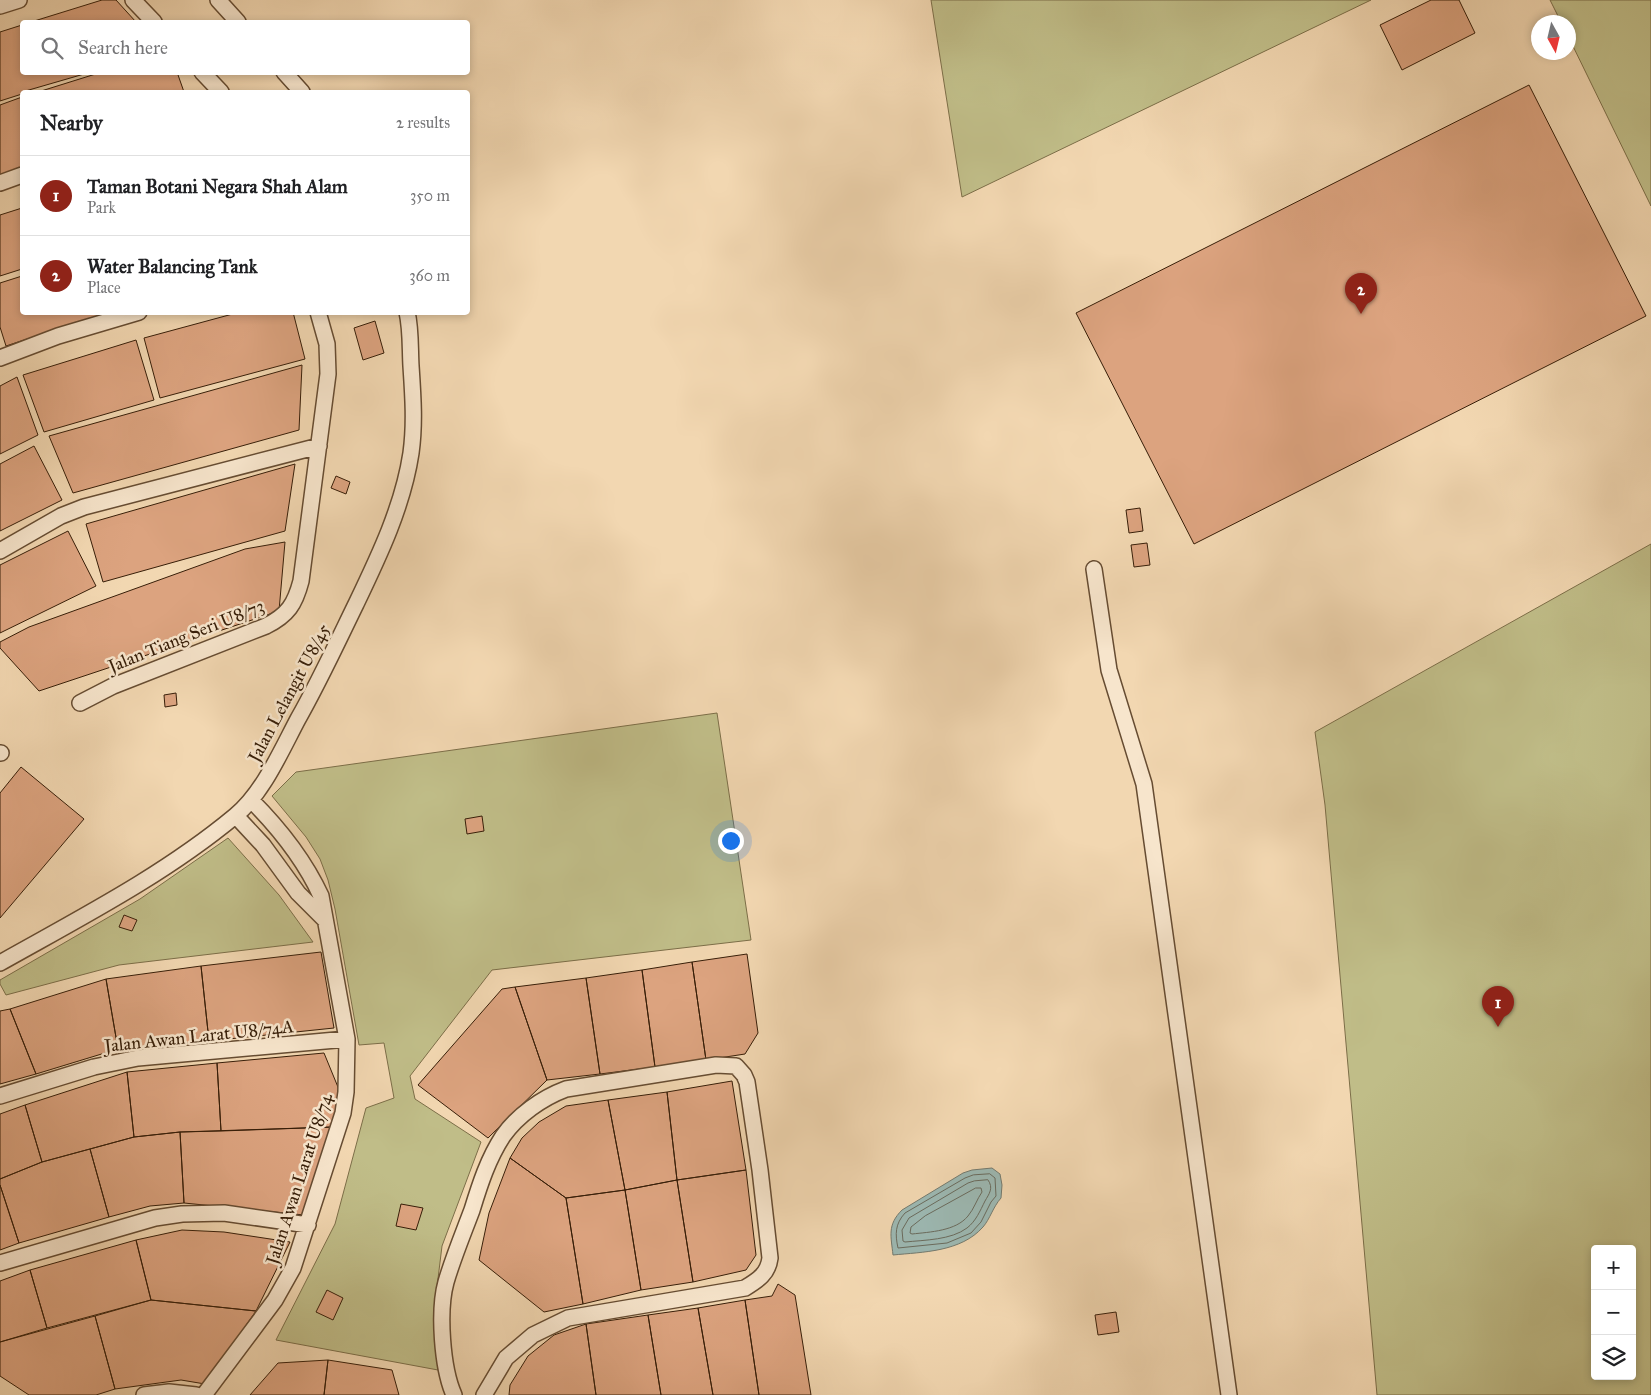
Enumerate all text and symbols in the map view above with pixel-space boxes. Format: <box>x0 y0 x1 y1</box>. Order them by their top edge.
north arrow <box>1531 15 1576 60</box>
search box <box>20 20 470 75</box>
icon: search <box>38 34 66 62</box>
text: Search here <box>78 36 168 59</box>
text: Nearby <box>40 110 103 136</box>
text: 2 results <box>396 113 450 132</box>
text: Taman Botani Negara Shah Alam <box>87 175 348 198</box>
text: 1 <box>53 186 59 205</box>
text: 350 m <box>410 186 450 205</box>
text: Park <box>87 198 116 217</box>
text: Water Balancing Tank <box>87 255 258 278</box>
text: 2 <box>52 266 60 285</box>
text: 360 m <box>409 266 450 285</box>
pin: 2 <box>1345 273 1377 314</box>
text: Place <box>87 278 121 297</box>
street label: Jalan Tiang Seri U8/73 <box>103 595 268 679</box>
street label: Jalan Lelangit U8/45 <box>242 619 336 768</box>
your location <box>718 828 744 854</box>
pin: 1 <box>1482 986 1514 1027</box>
street label: Jalan Awan Larat U8/74A <box>101 1015 295 1058</box>
street label: Jalan Awan Larat U8/74 <box>260 1090 338 1269</box>
map controls <box>1591 1245 1636 1380</box>
button: + <box>1591 1245 1636 1290</box>
button: − <box>1591 1290 1636 1335</box>
button: layers <box>1591 1335 1636 1380</box>

